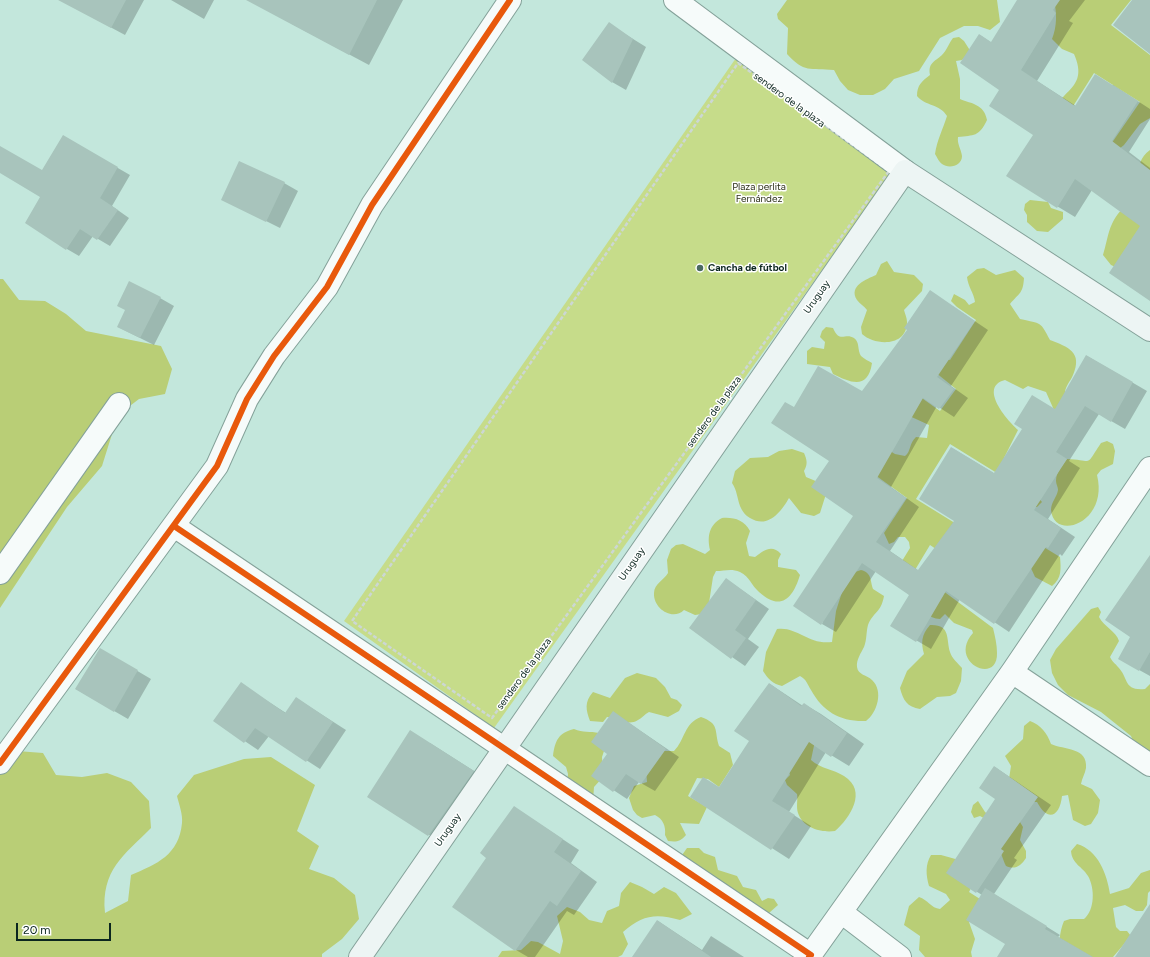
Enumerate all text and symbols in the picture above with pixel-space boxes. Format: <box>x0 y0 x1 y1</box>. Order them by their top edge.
street label: sendero de la plaza <box>751 70 827 130</box>
park label: Plaza perlita Fernández <box>732 181 786 204</box>
place label: Cancha de fútbol <box>708 262 787 274</box>
marker: Cancha de fútbol <box>695 263 705 273</box>
street label: Uruguay <box>801 278 833 316</box>
street label: sendero de la plaza <box>684 374 744 450</box>
street label: Uruguay <box>616 545 648 583</box>
street label: sendero de la plaza <box>494 636 554 712</box>
street label: Uruguay <box>432 811 464 849</box>
scale bar <box>18 915 113 941</box>
text: 20 m <box>23 923 51 937</box>

